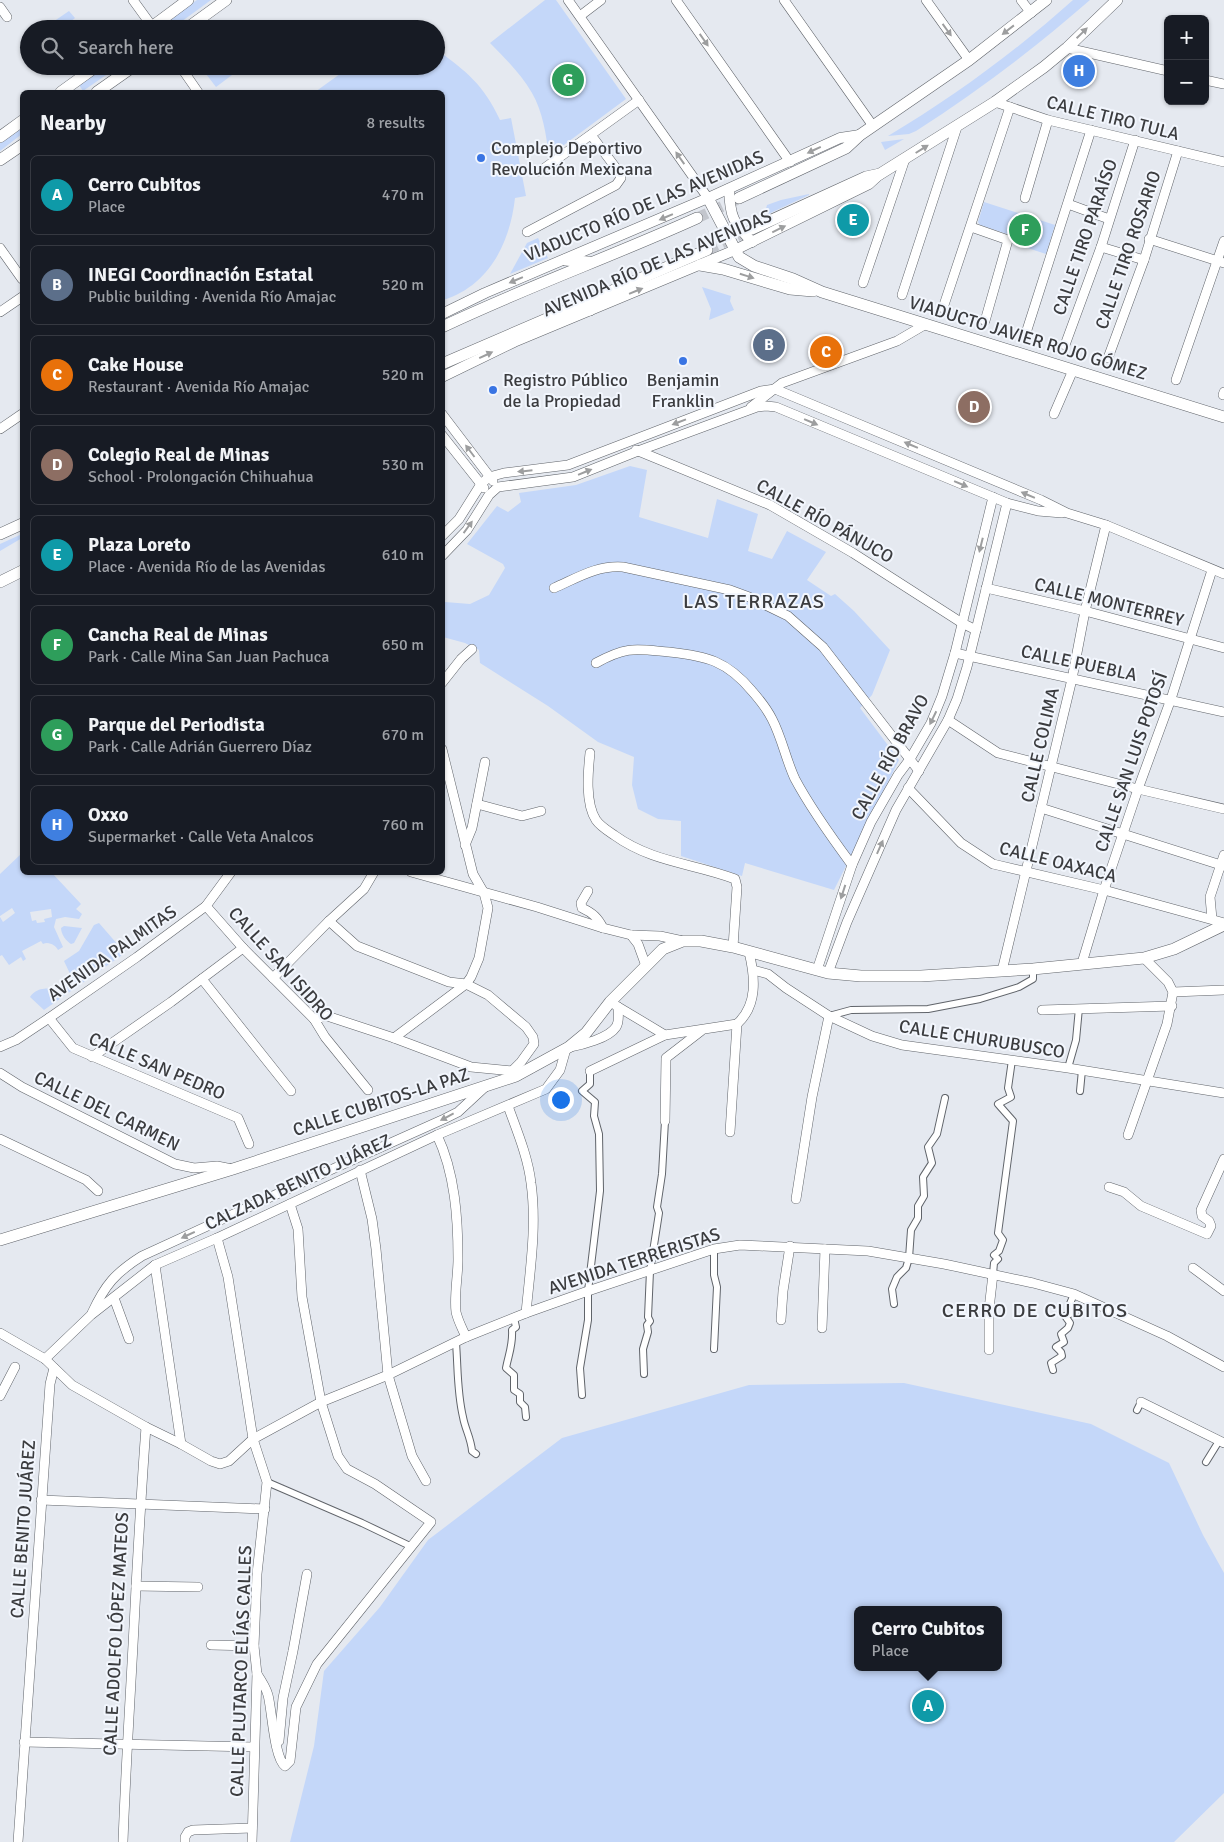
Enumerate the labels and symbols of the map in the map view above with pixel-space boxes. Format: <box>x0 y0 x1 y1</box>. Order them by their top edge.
one-way arrow <box>942 23 953 36</box>
one-way arrow <box>1002 25 1015 36</box>
one-way arrow <box>1075 27 1087 39</box>
one-way arrow <box>699 33 709 47</box>
pin: H <box>1063 52 1095 90</box>
pin: G <box>552 61 584 99</box>
street label: CALLE TIRO TULA <box>1044 91 1182 145</box>
place label: Complejo Deportivo Revolución Mexicana <box>491 137 653 180</box>
one-way arrow <box>915 144 929 153</box>
street label: VIADUCTO RÍO DE LAS AVENIDAS <box>521 146 767 266</box>
one-way arrow <box>807 146 821 154</box>
one-way arrow <box>675 151 685 165</box>
marker: Complejo Deportivo Revolución Mexicana <box>475 152 487 164</box>
street label: CALLE TIRO PARAÍSO <box>1048 156 1122 318</box>
street label: CALLE TIRO ROSARIO <box>1091 168 1165 332</box>
pin: E <box>837 201 869 239</box>
street label: AVENIDA RÍO DE LAS AVENIDAS <box>539 205 775 321</box>
pin: F <box>1009 211 1041 249</box>
one-way arrow <box>659 213 673 221</box>
one-way arrow <box>772 225 786 233</box>
one-way arrow <box>740 273 755 281</box>
one-way arrow <box>509 277 523 285</box>
one-way arrow <box>629 287 643 295</box>
street label: VIADUCTO JAVIER ROJO GÓMEZ <box>906 291 1150 385</box>
pin: B <box>753 326 785 364</box>
pin: C <box>810 333 842 371</box>
one-way arrow <box>479 351 494 360</box>
marker: Benjamin Franklin <box>677 355 689 367</box>
place label: Registro Público de la Propiedad <box>503 369 628 412</box>
place label: Benjamin Franklin <box>647 369 719 412</box>
marker: Registro Público de la Propiedad <box>487 384 499 396</box>
pin: D <box>958 388 990 426</box>
one-way arrow <box>804 418 819 426</box>
one-way arrow <box>672 419 687 426</box>
one-way arrow <box>904 441 918 449</box>
one-way arrow <box>465 444 475 458</box>
one-way arrow <box>517 467 533 475</box>
one-way arrow <box>578 468 593 475</box>
street label: CALLE RÍO PÁNUCO <box>753 474 897 568</box>
one-way arrow <box>954 480 969 488</box>
one-way arrow <box>1021 490 1035 498</box>
one-way arrow <box>463 520 473 534</box>
one-way arrow <box>977 537 985 552</box>
street label: CALLE MONTERREY <box>1032 573 1186 631</box>
district label: LAS TERRAZAS <box>683 589 825 614</box>
street label: CALLE PUEBLA <box>1019 640 1139 686</box>
street label: CALLE SAN LUIS POTOSÍ <box>1090 668 1172 855</box>
street label: CALLE COLIMA <box>1016 685 1064 805</box>
street label: CALLE RÍO BRAVO <box>846 690 934 824</box>
one-way arrow <box>929 711 937 725</box>
street label: CALLE OAXACA <box>997 837 1119 887</box>
one-way arrow <box>876 840 884 854</box>
one-way arrow <box>838 885 846 900</box>
street label: AVENIDA PALMITAS <box>43 900 181 1006</box>
street label: CALLE SAN ISIDRO <box>224 902 338 1026</box>
street label: CALLE CHURUBUSCO <box>898 1015 1066 1063</box>
street label: CALLE SAN PEDRO <box>85 1027 229 1105</box>
street label: CALLE CUBITOS-LA PAZ <box>290 1063 472 1141</box>
street label: CALLE DEL CARMEN <box>31 1066 183 1156</box>
your location <box>548 1087 574 1113</box>
one-way arrow <box>440 1113 455 1121</box>
street label: CALZADA BENITO JUÁREZ <box>201 1129 395 1235</box>
street label: AVENIDA TERRERISTAS <box>545 1223 723 1299</box>
one-way arrow <box>181 1231 195 1239</box>
district label: CERRO DE CUBITOS <box>942 1298 1128 1323</box>
street label: CALLE BENITO JUÁREZ <box>6 1439 40 1619</box>
street label: CALLE ADOLFO LÓPEZ MATEOS <box>99 1512 133 1756</box>
street label: CALLE PLUTARCO ELÍAS CALLES <box>226 1545 256 1797</box>
pin: A <box>912 1687 944 1725</box>

